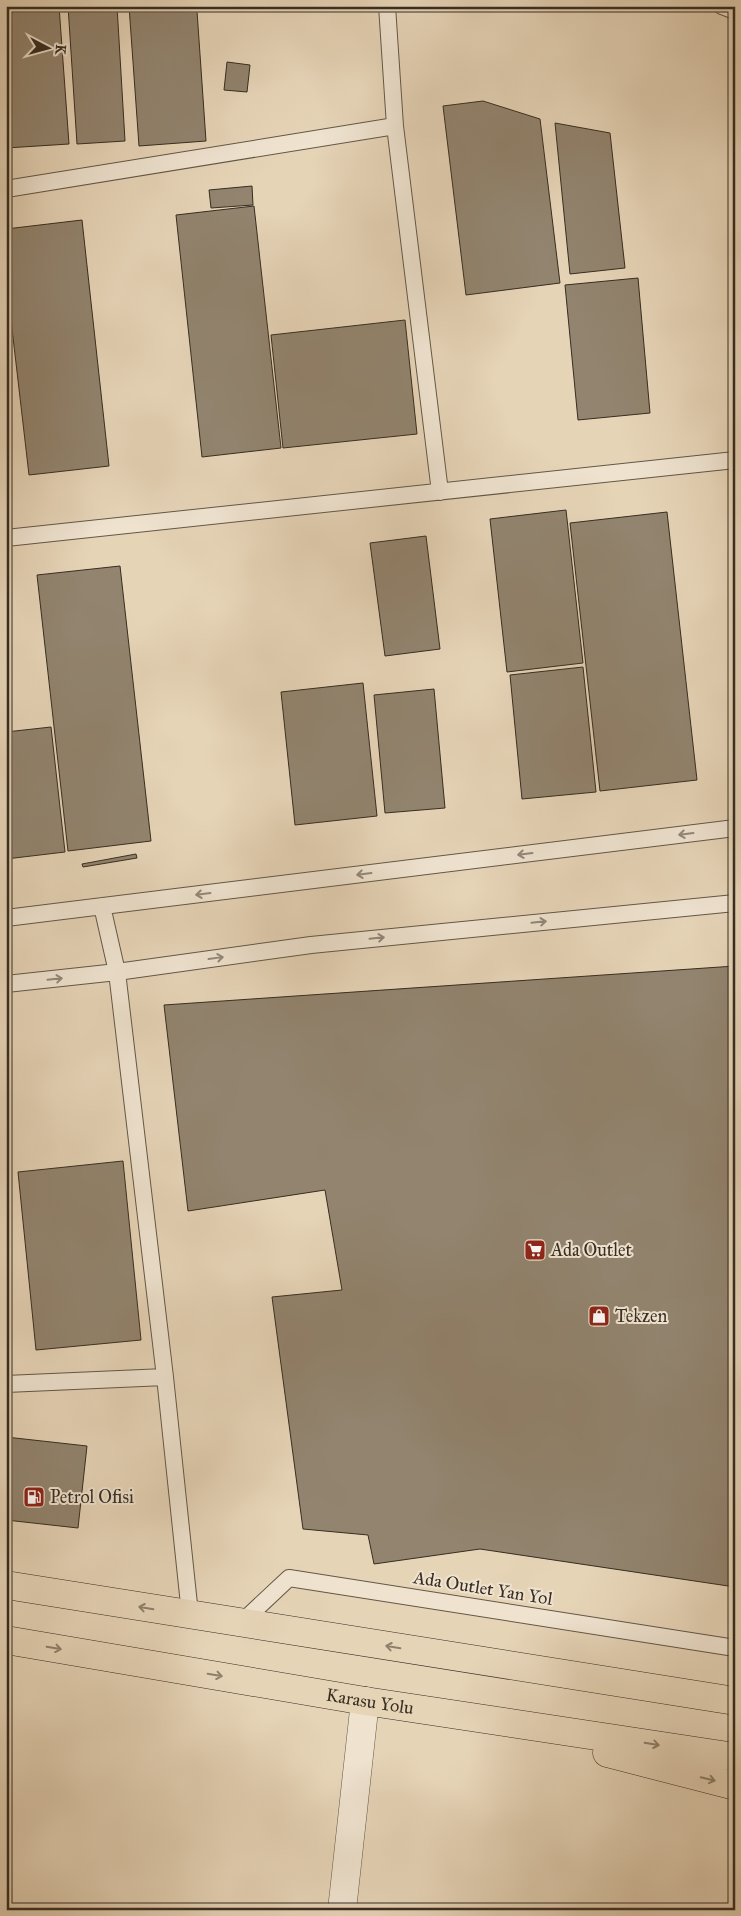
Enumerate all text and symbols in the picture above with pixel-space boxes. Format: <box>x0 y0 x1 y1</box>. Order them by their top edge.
north arrow <box>22 22 72 72</box>
text: K <box>51 43 69 56</box>
one-way arrow <box>679 829 695 839</box>
one-way arrow <box>517 849 533 859</box>
one-way arrow <box>356 869 372 879</box>
one-way arrow <box>195 889 211 899</box>
one-way arrow <box>531 917 547 927</box>
one-way arrow <box>369 933 385 943</box>
one-way arrow <box>208 953 224 963</box>
one-way arrow <box>46 974 62 984</box>
supermarket icon: Ada Outlet <box>523 1238 547 1262</box>
place label: Ada Outlet <box>550 1239 633 1261</box>
shop icon: Tekzen <box>587 1304 611 1328</box>
place label: Tekzen <box>615 1305 667 1327</box>
fuel station icon: Petrol Ofisi <box>22 1485 46 1509</box>
place label: Petrol Ofisi <box>50 1486 134 1508</box>
street label: Ada Outlet Yan Yol <box>411 1566 554 1610</box>
one-way arrow <box>138 1602 154 1612</box>
one-way arrow <box>385 1642 401 1652</box>
one-way arrow <box>46 1644 62 1654</box>
one-way arrow <box>206 1671 222 1681</box>
street label: Karasu Yolu <box>324 1684 416 1719</box>
one-way arrow <box>643 1740 659 1750</box>
one-way arrow <box>700 1775 716 1784</box>

